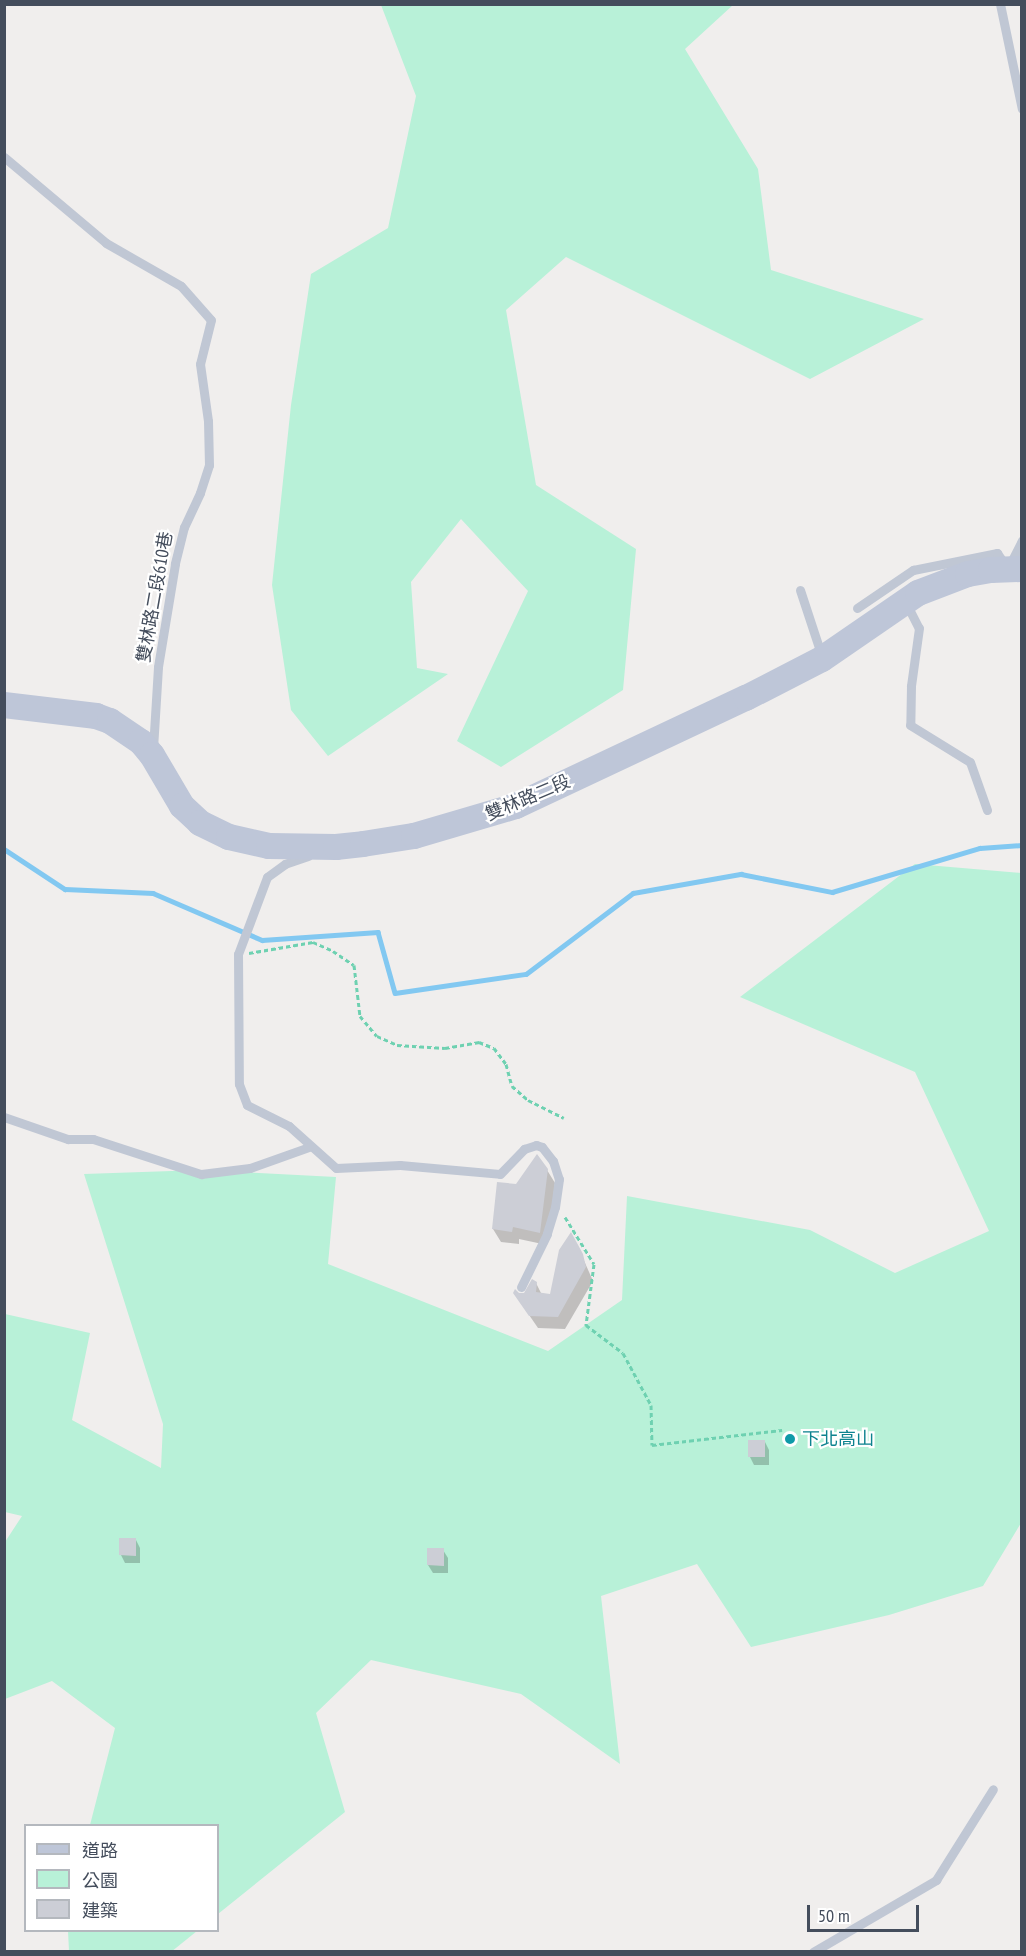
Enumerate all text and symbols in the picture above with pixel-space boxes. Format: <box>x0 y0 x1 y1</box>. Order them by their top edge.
street label: 雙林路二段610巷 <box>133 530 177 664</box>
street label: 雙林路二段 <box>482 770 574 826</box>
place label: 下北高山 <box>802 1428 874 1450</box>
marker: 下北高山 <box>783 1432 797 1446</box>
legend <box>24 1824 219 1932</box>
text: 道路 <box>82 1839 118 1862</box>
text: 公園 <box>82 1869 118 1892</box>
scale bar <box>810 1893 922 1931</box>
text: 建築 <box>82 1899 118 1922</box>
text: 50 m <box>818 1904 850 1927</box>

